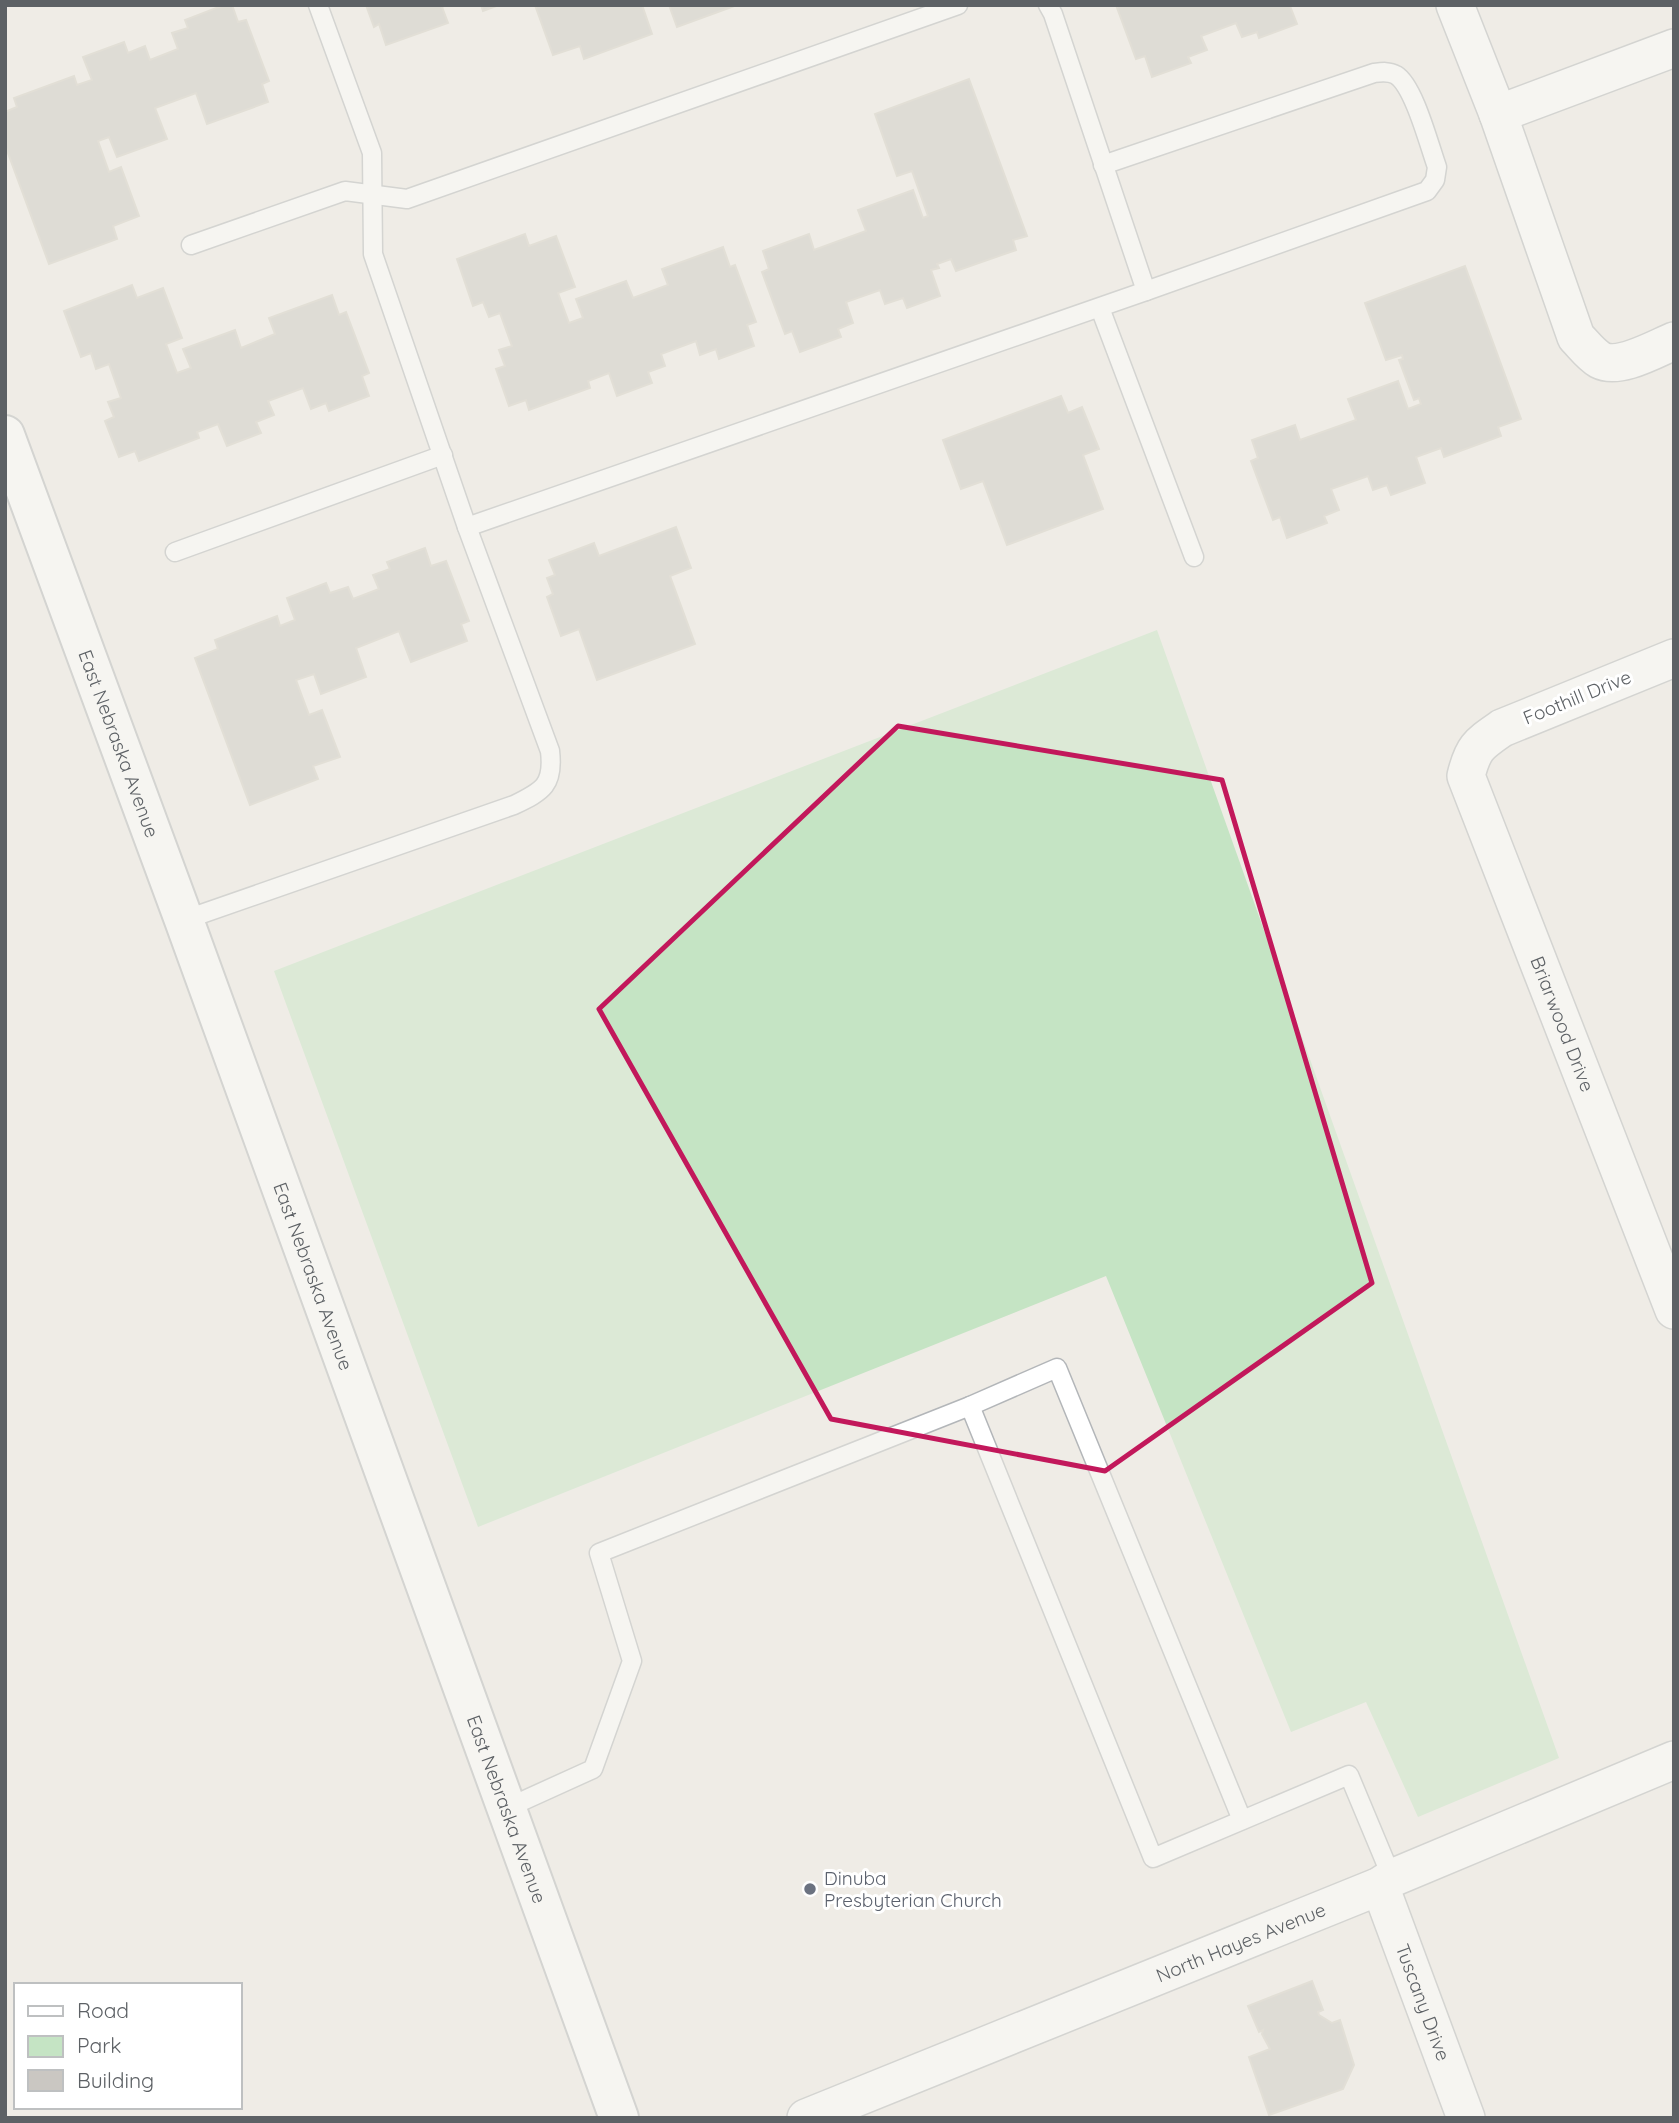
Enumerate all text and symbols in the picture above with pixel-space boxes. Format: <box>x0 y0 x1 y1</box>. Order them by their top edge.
street label: East Nebraska Avenue <box>73 646 165 841</box>
street label: Foothill Drive <box>1519 664 1635 730</box>
street label: Briarwood Drive <box>1525 953 1600 1095</box>
street label: East Nebraska Avenue <box>268 1179 358 1374</box>
street label: East Nebraska Avenue <box>462 1712 552 1907</box>
place label: Dinuba Presbyterian Church <box>824 1866 1002 1912</box>
marker: Dinuba Presbyterian Church <box>802 1881 818 1897</box>
street label: North Hayes Avenue <box>1152 1897 1329 1987</box>
street label: Tuscany Drive <box>1390 1940 1456 2064</box>
legend <box>14 1983 242 2109</box>
text: Road <box>77 1997 129 2023</box>
text: Park <box>77 2032 121 2058</box>
text: Building <box>77 2067 154 2093</box>

